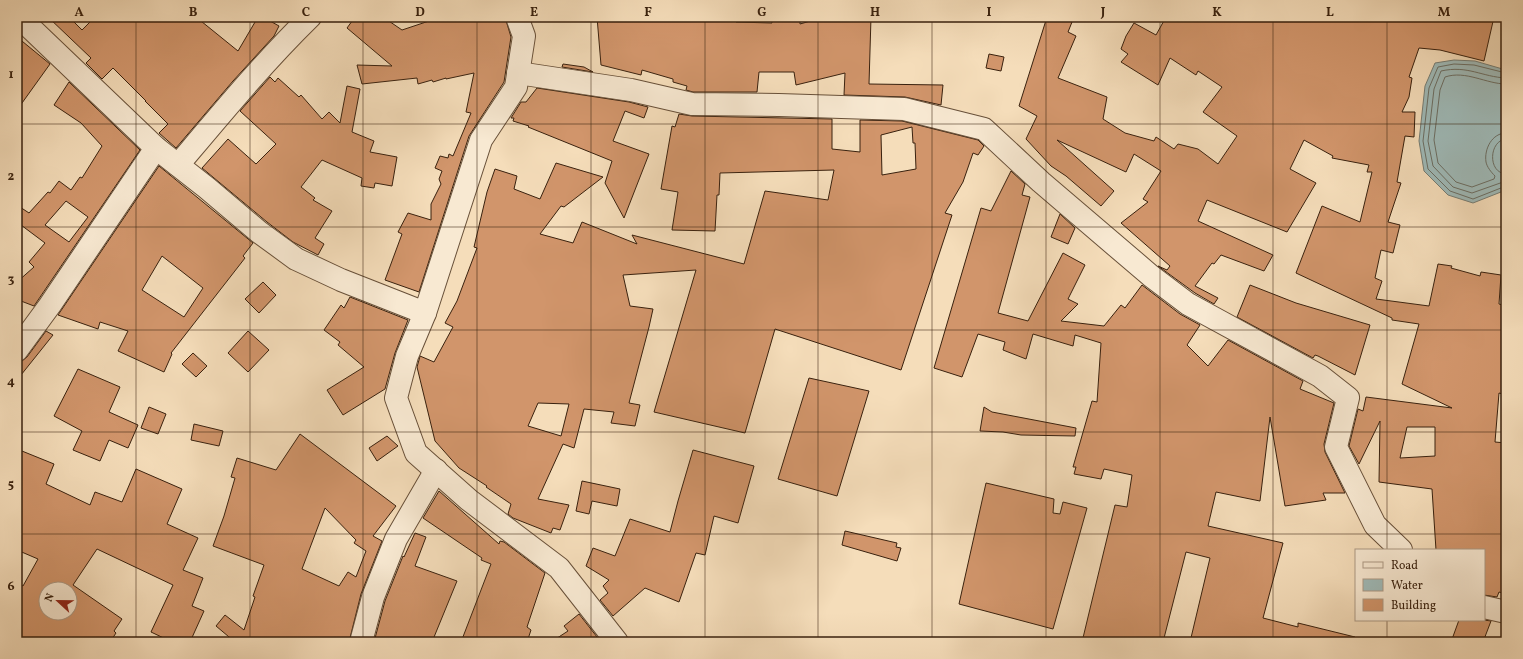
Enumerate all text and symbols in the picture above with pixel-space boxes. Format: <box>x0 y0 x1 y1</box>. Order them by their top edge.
text: A <box>74 4 84 22</box>
text: B <box>189 4 198 22</box>
text: C <box>302 4 310 22</box>
text: D <box>415 4 425 22</box>
text: E <box>530 4 538 22</box>
text: F <box>644 4 652 22</box>
text: G <box>757 4 767 22</box>
text: H <box>870 4 880 22</box>
text: I <box>987 4 992 22</box>
text: J <box>1100 4 1106 22</box>
text: K <box>1212 4 1222 22</box>
text: L <box>1326 4 1334 22</box>
text: M <box>1438 4 1451 22</box>
text: 1 <box>8 66 14 84</box>
text: 2 <box>8 168 15 186</box>
text: 3 <box>8 271 15 289</box>
text: 4 <box>7 373 15 391</box>
text: 5 <box>8 476 14 494</box>
legend <box>1355 549 1485 621</box>
text: Road <box>1391 558 1418 574</box>
text: 6 <box>7 578 15 596</box>
text: Water <box>1391 578 1423 594</box>
north arrow <box>38 581 78 621</box>
text: N <box>42 591 59 604</box>
text: Building <box>1391 598 1436 614</box>

